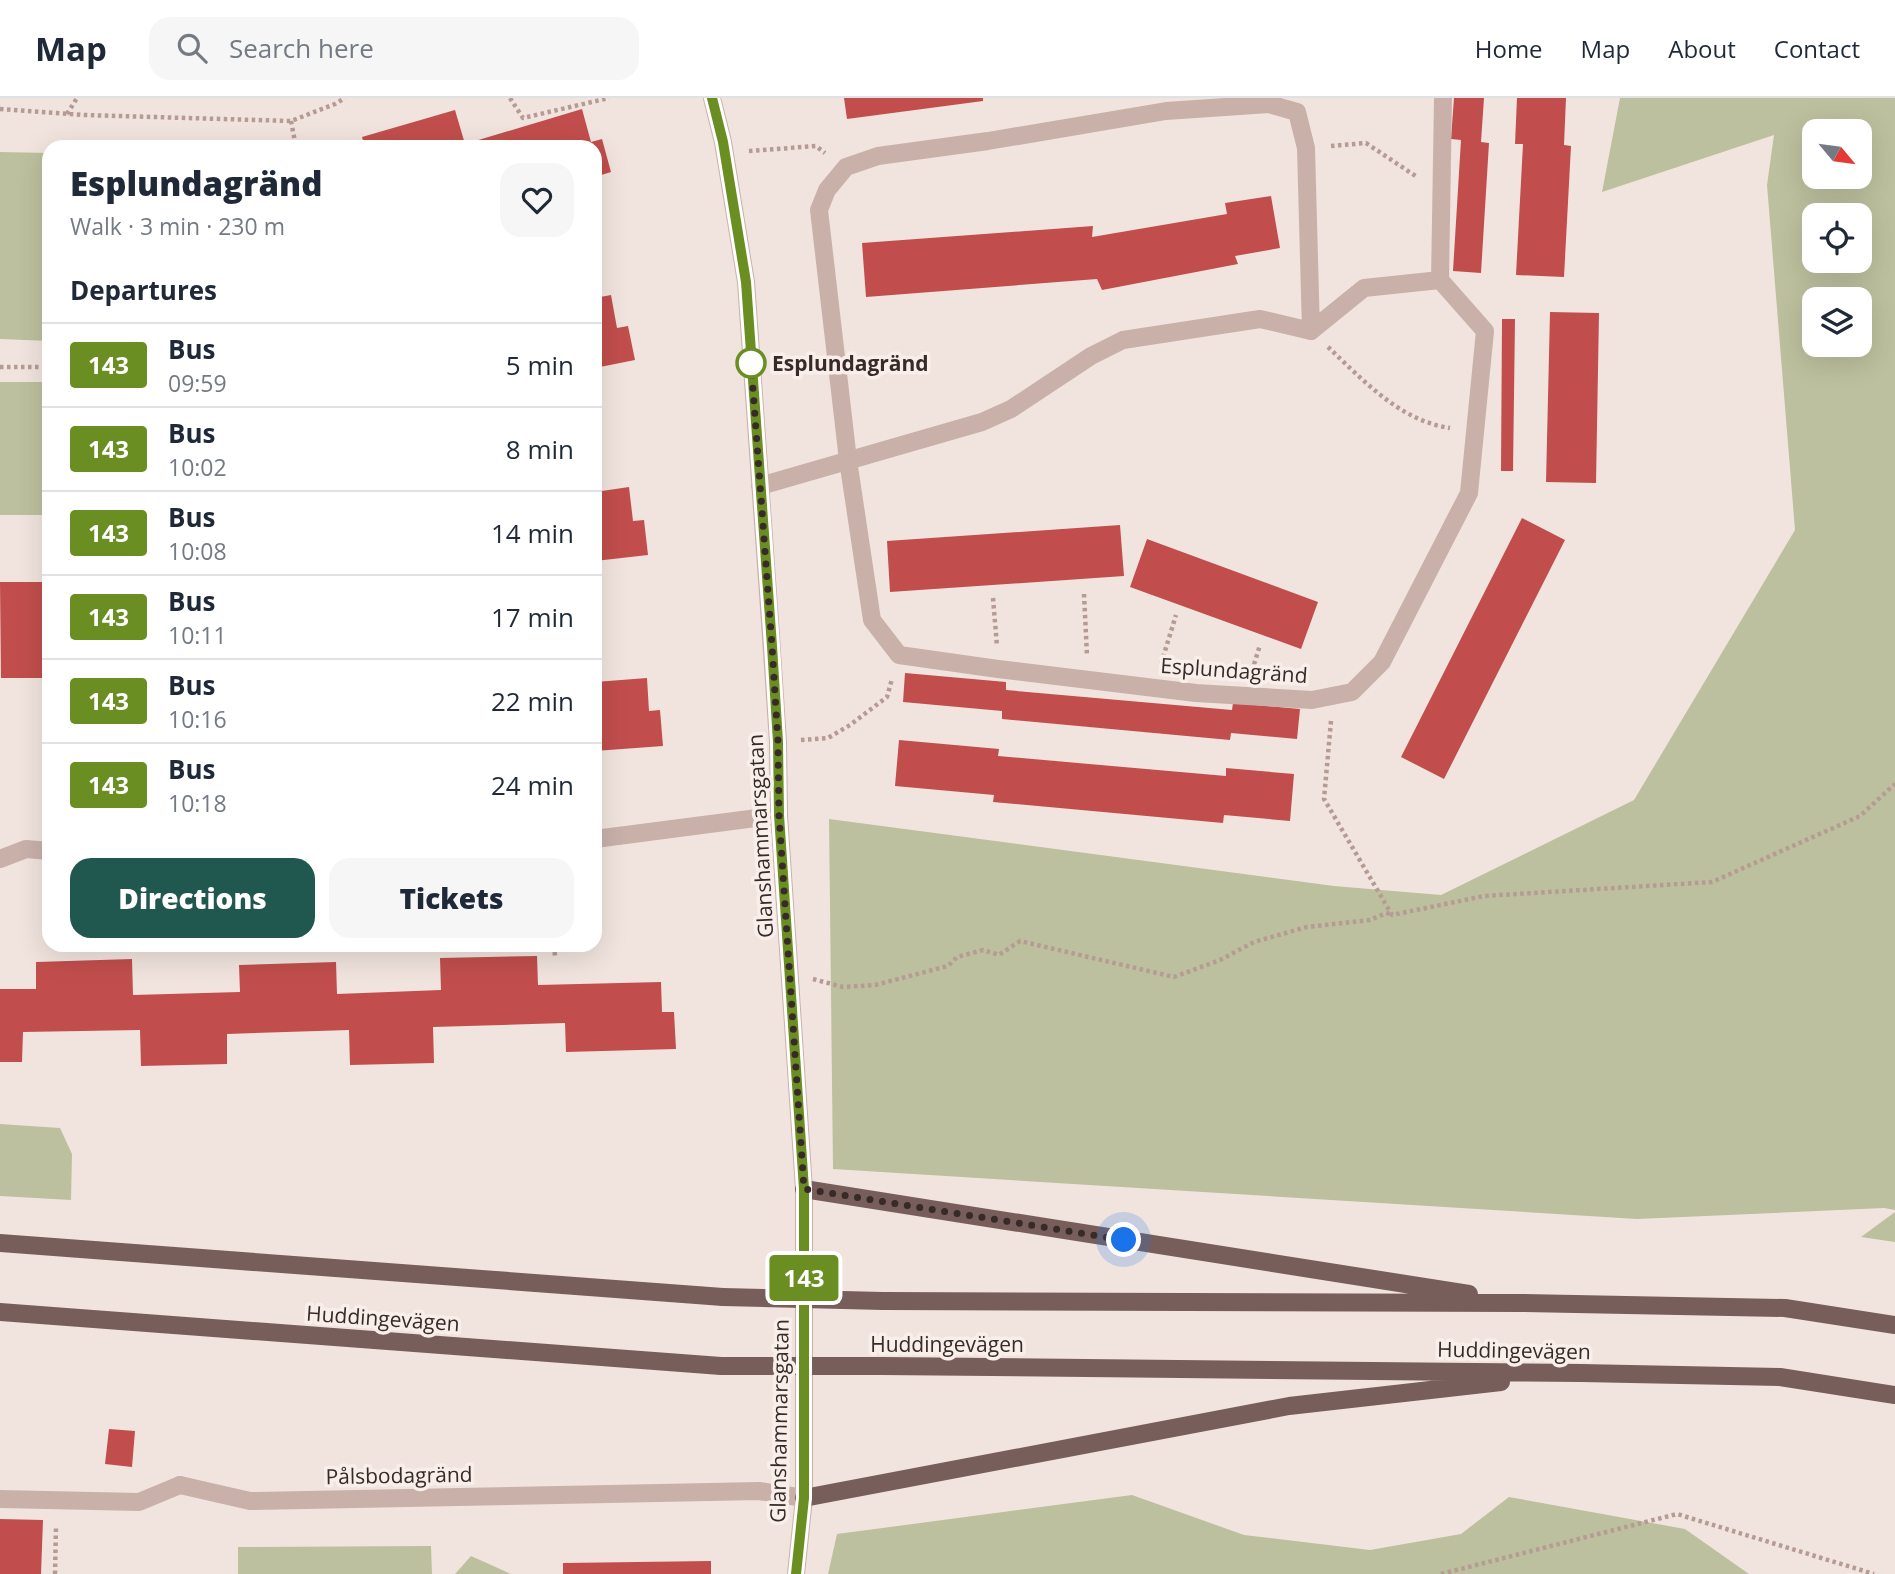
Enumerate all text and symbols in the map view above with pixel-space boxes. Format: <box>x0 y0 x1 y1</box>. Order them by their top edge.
search box <box>149 17 639 80</box>
text: Map <box>35 26 107 71</box>
icon: search <box>173 29 211 67</box>
text: Search here <box>229 30 374 66</box>
text: Home <box>1475 32 1543 65</box>
text: Map <box>1581 32 1630 65</box>
text: About <box>1668 32 1736 65</box>
text: Contact <box>1774 32 1860 65</box>
north arrow <box>1802 119 1872 189</box>
map controls <box>1802 119 1872 357</box>
text: Esplundagränd <box>70 161 322 206</box>
button: heart <box>500 163 574 237</box>
button: locate <box>1802 203 1872 273</box>
text: Walk · 3 min · 230 m <box>70 210 285 242</box>
text: Departures <box>70 272 217 308</box>
button: layers <box>1802 287 1872 357</box>
text: Bus <box>168 331 215 367</box>
text: 5 min <box>506 347 574 383</box>
text: 143 <box>88 348 129 381</box>
marker: Esplundagränd <box>736 348 766 378</box>
place label: Esplundagränd <box>772 349 929 377</box>
text: 09:59 <box>168 367 227 399</box>
text: Bus <box>168 415 215 451</box>
text: 8 min <box>506 431 574 467</box>
text: 143 <box>88 432 129 465</box>
text: 10:02 <box>168 451 227 483</box>
text: Bus <box>168 499 215 535</box>
text: 14 min <box>491 515 574 551</box>
text: 143 <box>88 516 129 549</box>
text: 10:08 <box>168 535 227 567</box>
text: Bus <box>168 583 215 619</box>
text: 17 min <box>491 599 574 635</box>
text: 143 <box>88 600 129 633</box>
text: 10:11 <box>168 619 227 651</box>
street label: Esplundagränd <box>1159 651 1309 689</box>
text: Bus <box>168 667 215 703</box>
text: 22 min <box>491 683 574 719</box>
text: 143 <box>88 684 129 717</box>
text: 10:16 <box>168 703 227 735</box>
street label: Glanshammarsgatan <box>741 733 779 939</box>
text: Bus <box>168 751 215 787</box>
text: 24 min <box>491 767 574 803</box>
text: 143 <box>88 768 129 801</box>
text: 10:18 <box>168 787 227 819</box>
button: Directions <box>70 858 315 938</box>
button: Tickets <box>329 858 574 938</box>
your location <box>1106 1222 1141 1257</box>
line badge: 143 <box>764 1255 844 1301</box>
text: 143 <box>783 1261 825 1294</box>
street label: Huddingevägen <box>305 1299 461 1337</box>
street label: Glanshammarsgatan <box>763 1319 795 1523</box>
street label: Huddingevägen <box>870 1330 1024 1358</box>
street label: Huddingevägen <box>1437 1335 1591 1365</box>
street label: Pålsbodagränd <box>325 1460 473 1490</box>

